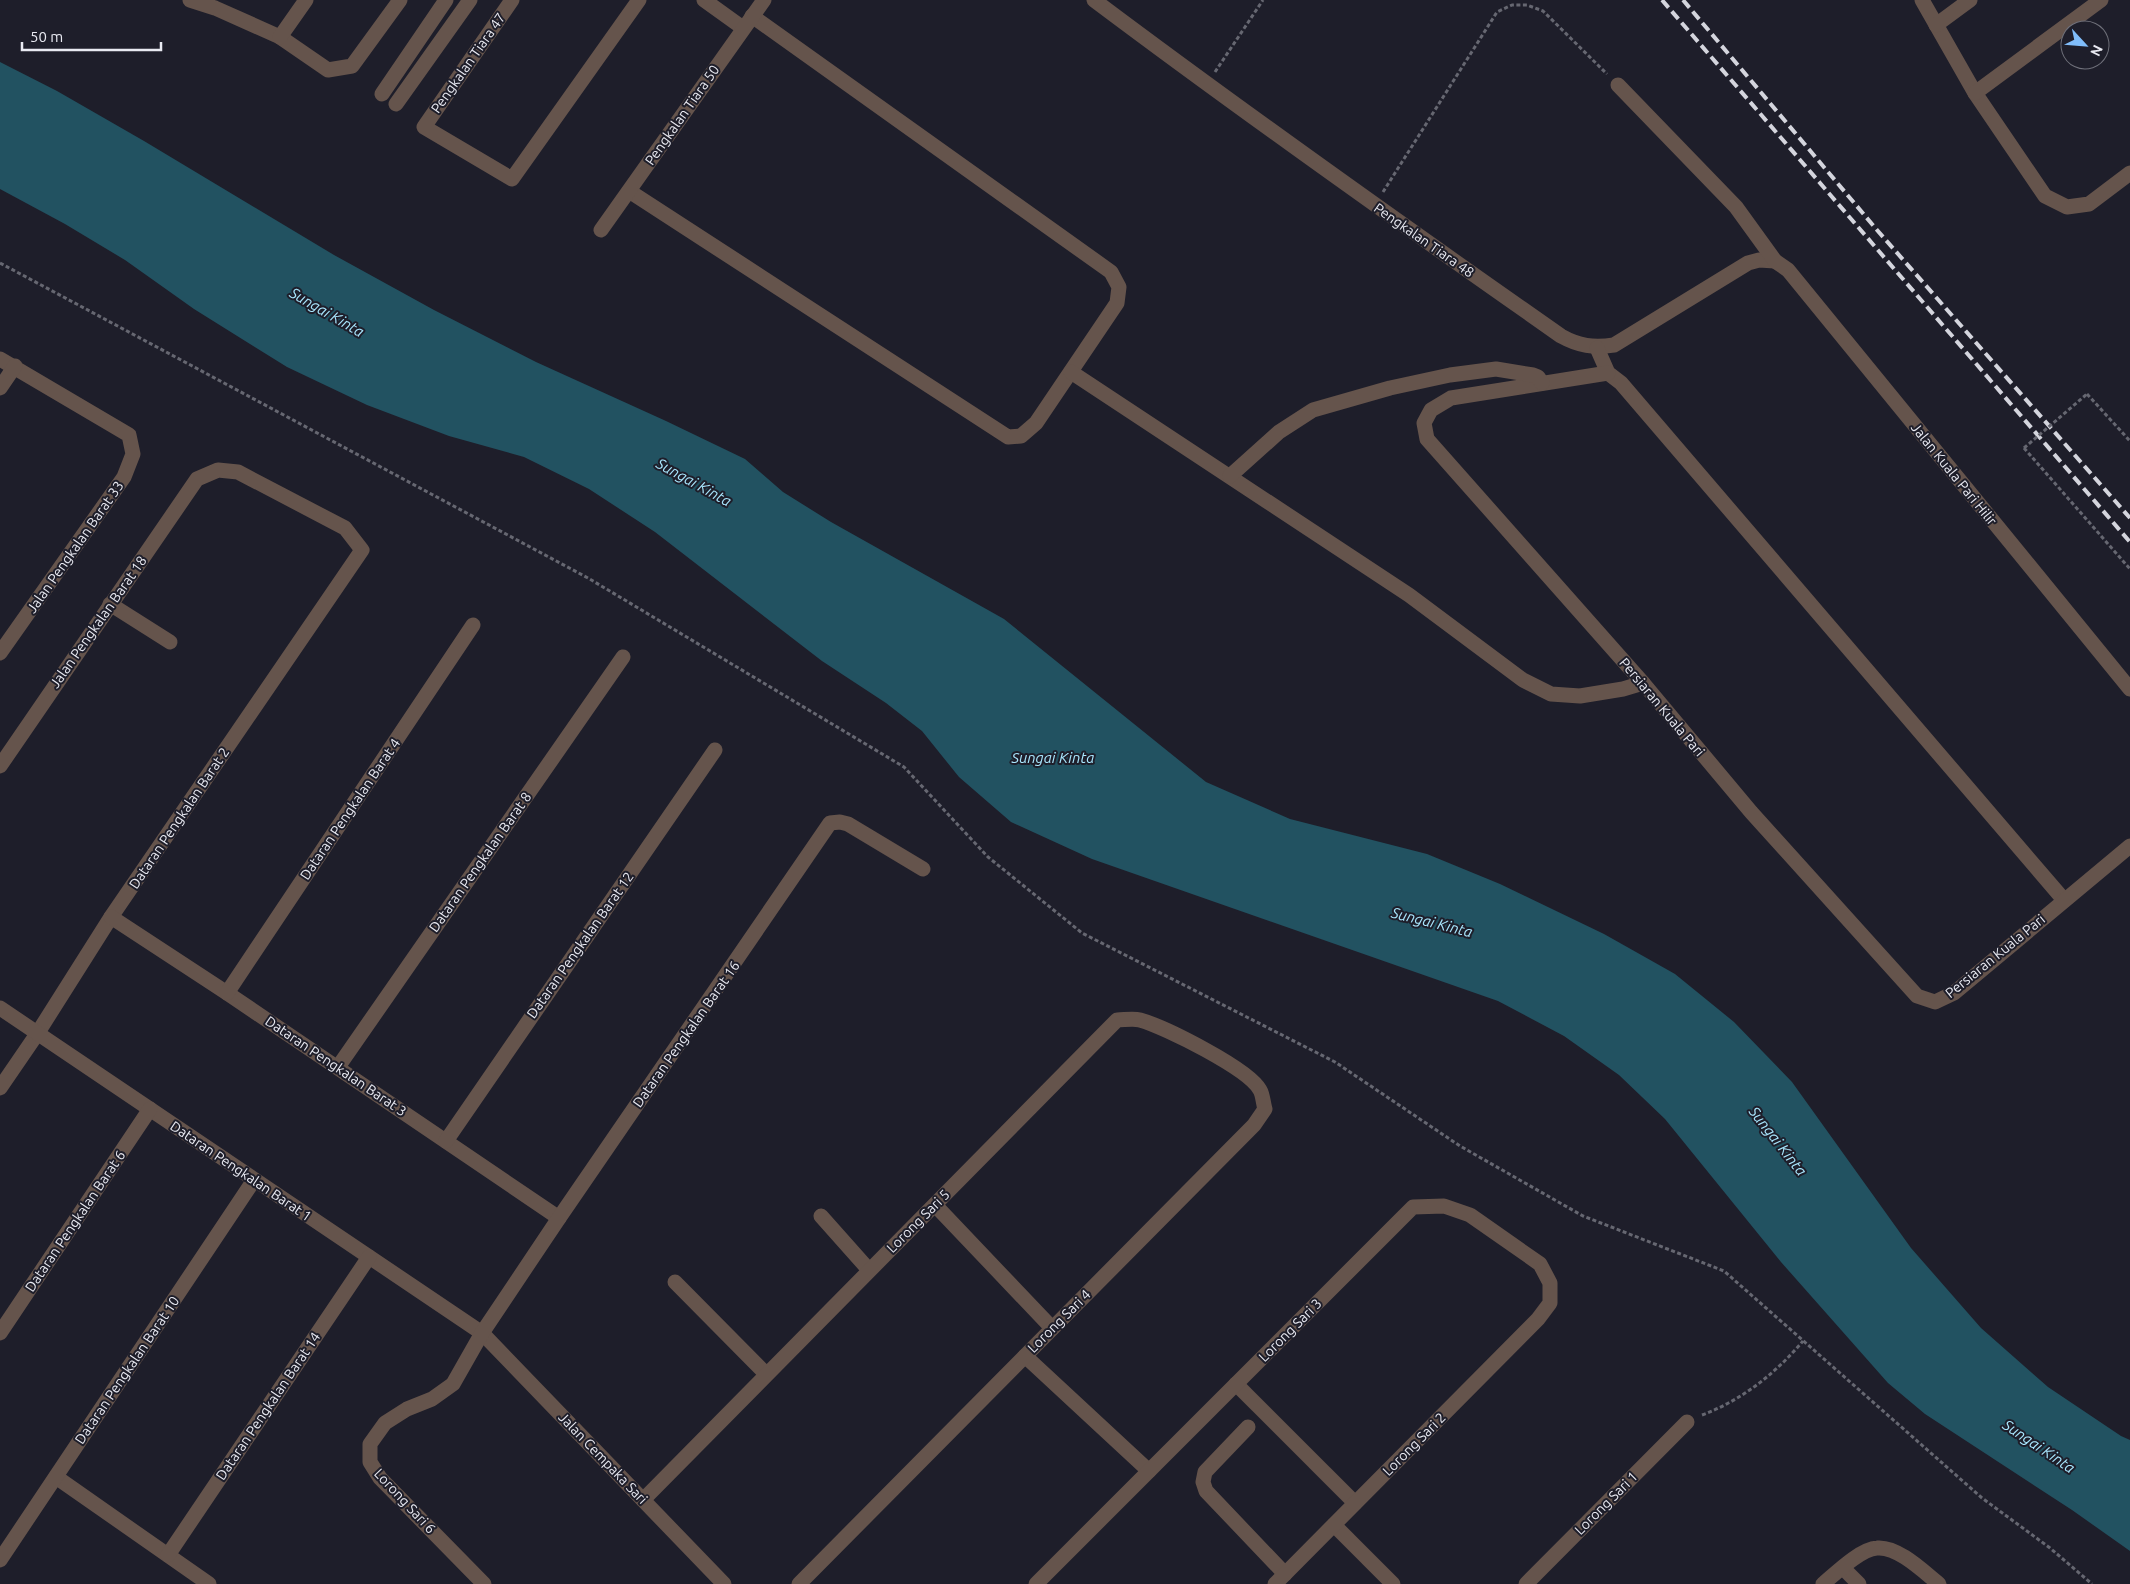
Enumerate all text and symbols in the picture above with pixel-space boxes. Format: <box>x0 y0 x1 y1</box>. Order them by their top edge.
street label: Pengkalan Tiara 47 <box>427 10 509 116</box>
scale bar <box>22 20 161 52</box>
north arrow <box>2060 20 2110 70</box>
text: 50 m <box>30 28 63 45</box>
text: N <box>2087 42 2106 59</box>
street label: Pengkalan Tiara 50 <box>641 62 723 168</box>
street label: Pengkalan Tiara 48 <box>1371 199 1477 281</box>
water label: Sungai Kinta <box>286 283 367 340</box>
street label: Jalan Kuala Pari Hilir <box>1908 420 2001 529</box>
water label: Sungai Kinta <box>653 454 734 510</box>
street label: Jalan Pengkalan Barat 33 <box>23 478 127 616</box>
street label: Jalan Pengkalan Barat 18 <box>46 553 150 691</box>
street label: Persiaran Kuala Pari <box>1616 655 1708 759</box>
street label: Dataran Pengkalan Barat 4 <box>297 735 403 883</box>
street label: Dataran Pengkalan Barat 2 <box>126 744 232 892</box>
water label: Sungai Kinta <box>1011 749 1094 766</box>
street label: Dataran Pengkalan Barat 8 <box>426 789 534 935</box>
street label: Dataran Pengkalan Barat 12 <box>523 869 637 1021</box>
water label: Sungai Kinta <box>1389 903 1474 940</box>
street label: Persiaran Kuala Pari <box>1942 911 2048 1001</box>
street label: Dataran Pengkalan Barat 16 <box>629 958 743 1110</box>
street label: Dataran Pengkalan Barat 3 <box>262 1013 410 1119</box>
water label: Sungai Kinta <box>1745 1102 1810 1179</box>
street label: Dataran Pengkalan Barat 1 <box>167 1118 315 1224</box>
street label: Dataran Pengkalan Barat 6 <box>22 1147 128 1295</box>
street label: Lorong Sari 5 <box>883 1186 953 1256</box>
street label: Lorong Sari 4 <box>1024 1286 1094 1356</box>
street label: Dataran Pengkalan Barat 10 <box>72 1293 183 1447</box>
street label: Lorong Sari 3 <box>1255 1295 1325 1365</box>
street label: Dataran Pengkalan Barat 14 <box>213 1329 324 1483</box>
street label: Jalan Cempaka Sari <box>555 1409 651 1507</box>
street label: Lorong Sari 2 <box>1379 1409 1449 1479</box>
water label: Sungai Kinta <box>1999 1415 2078 1476</box>
street label: Lorong Sari 6 <box>371 1465 439 1537</box>
street label: Lorong Sari 1 <box>1571 1468 1641 1538</box>

